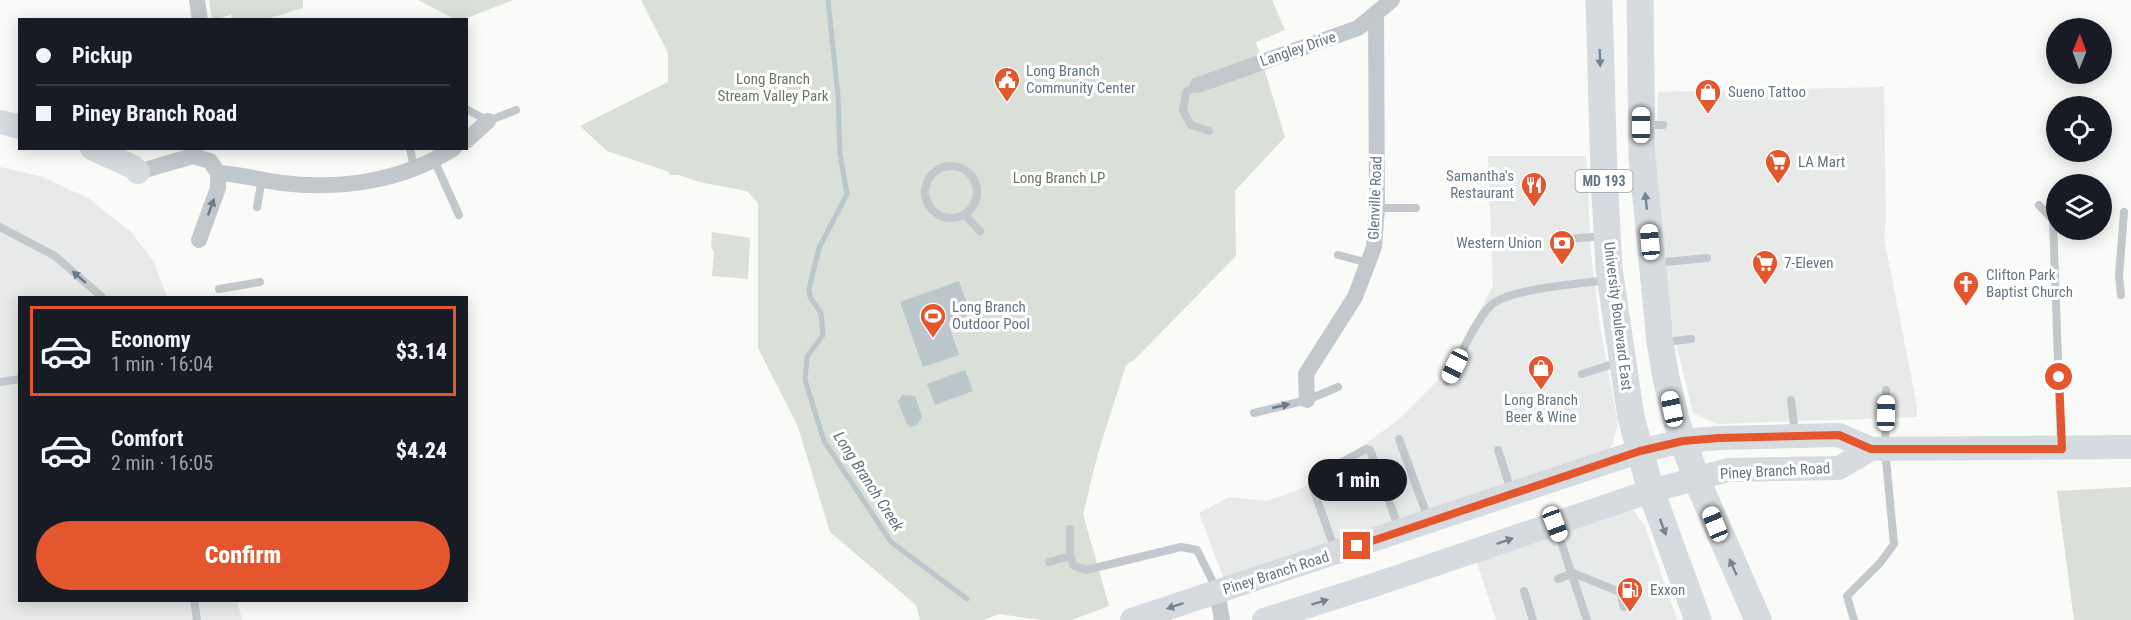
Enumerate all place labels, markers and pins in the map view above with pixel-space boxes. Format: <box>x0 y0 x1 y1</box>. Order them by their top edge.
place label: Long Branch Community Center <box>1026 62 1136 97</box>
public building icon: Long Branch Community Center <box>992 65 1022 103</box>
shop icon: Sueno Tattoo <box>1693 77 1723 115</box>
place label: Sueno Tattoo <box>1728 83 1806 101</box>
supermarket icon: LA Mart <box>1763 147 1793 185</box>
place label: LA Mart <box>1798 153 1845 171</box>
place label: Samantha's Restaurant <box>1446 167 1514 202</box>
restaurant icon: Samantha's Restaurant <box>1519 170 1549 208</box>
bank icon: Western Union <box>1547 228 1577 266</box>
place label: Western Union <box>1456 234 1542 252</box>
supermarket icon: 7-Eleven <box>1750 248 1780 286</box>
place label: 7-Eleven <box>1784 254 1834 272</box>
place label: Clifton Park Baptist Church <box>1986 266 2073 301</box>
church icon: Clifton Park Baptist Church <box>1951 269 1981 307</box>
place label: Long Branch Outdoor Pool <box>952 298 1030 333</box>
sports icon: Long Branch Outdoor Pool <box>918 301 948 339</box>
shop icon: Long Branch Beer & Wine <box>1526 353 1556 391</box>
place label: Long Branch Beer & Wine <box>1504 391 1578 426</box>
fuel station icon: Exxon <box>1615 575 1645 613</box>
place label: Exxon <box>1650 581 1685 599</box>

